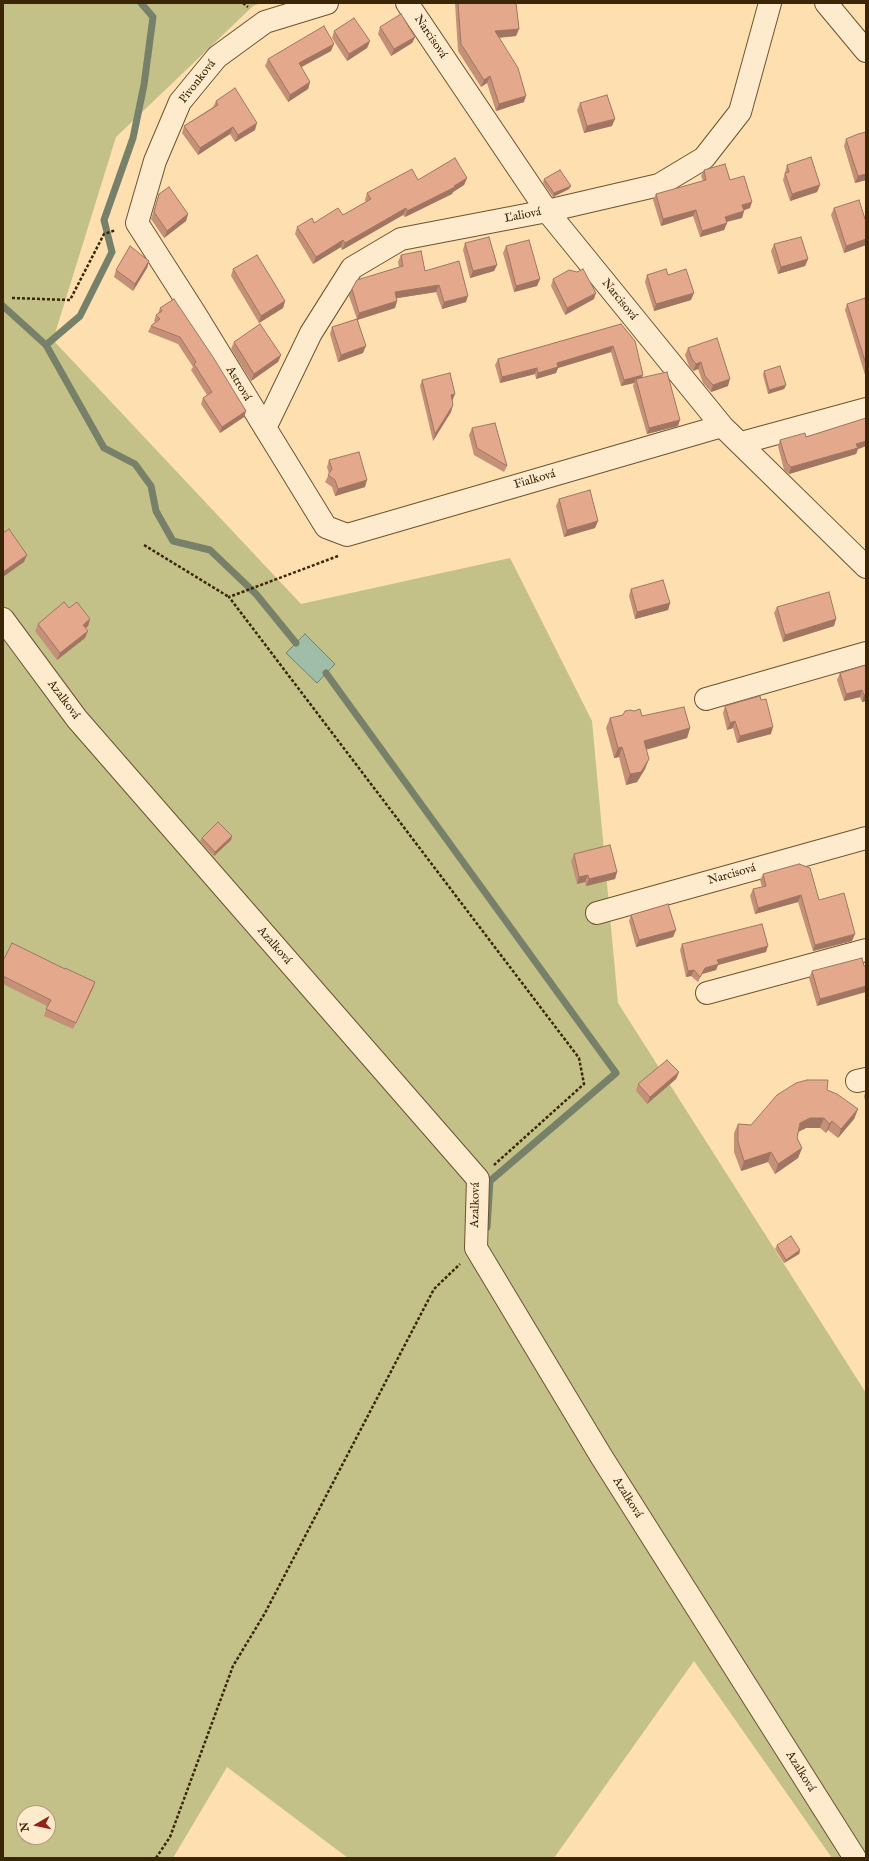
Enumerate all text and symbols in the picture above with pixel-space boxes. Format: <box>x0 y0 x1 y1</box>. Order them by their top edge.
street label: Narcisová <box>410 13 450 61</box>
street label: Pivonková <box>177 57 219 107</box>
street label: Ľaliová <box>503 205 543 227</box>
street label: Narcisová <box>598 276 640 324</box>
street label: Astrová <box>222 364 254 404</box>
street label: Fialková <box>513 467 557 493</box>
street label: Azalková <box>44 678 82 722</box>
street label: Narcisová <box>706 861 758 889</box>
street label: Azalková <box>254 924 294 968</box>
street label: Azalková <box>468 1182 484 1228</box>
street label: Azalková <box>609 1475 645 1521</box>
street label: Azalková <box>782 1749 818 1795</box>
north arrow <box>16 1805 56 1845</box>
text: N <box>17 1821 33 1833</box>

